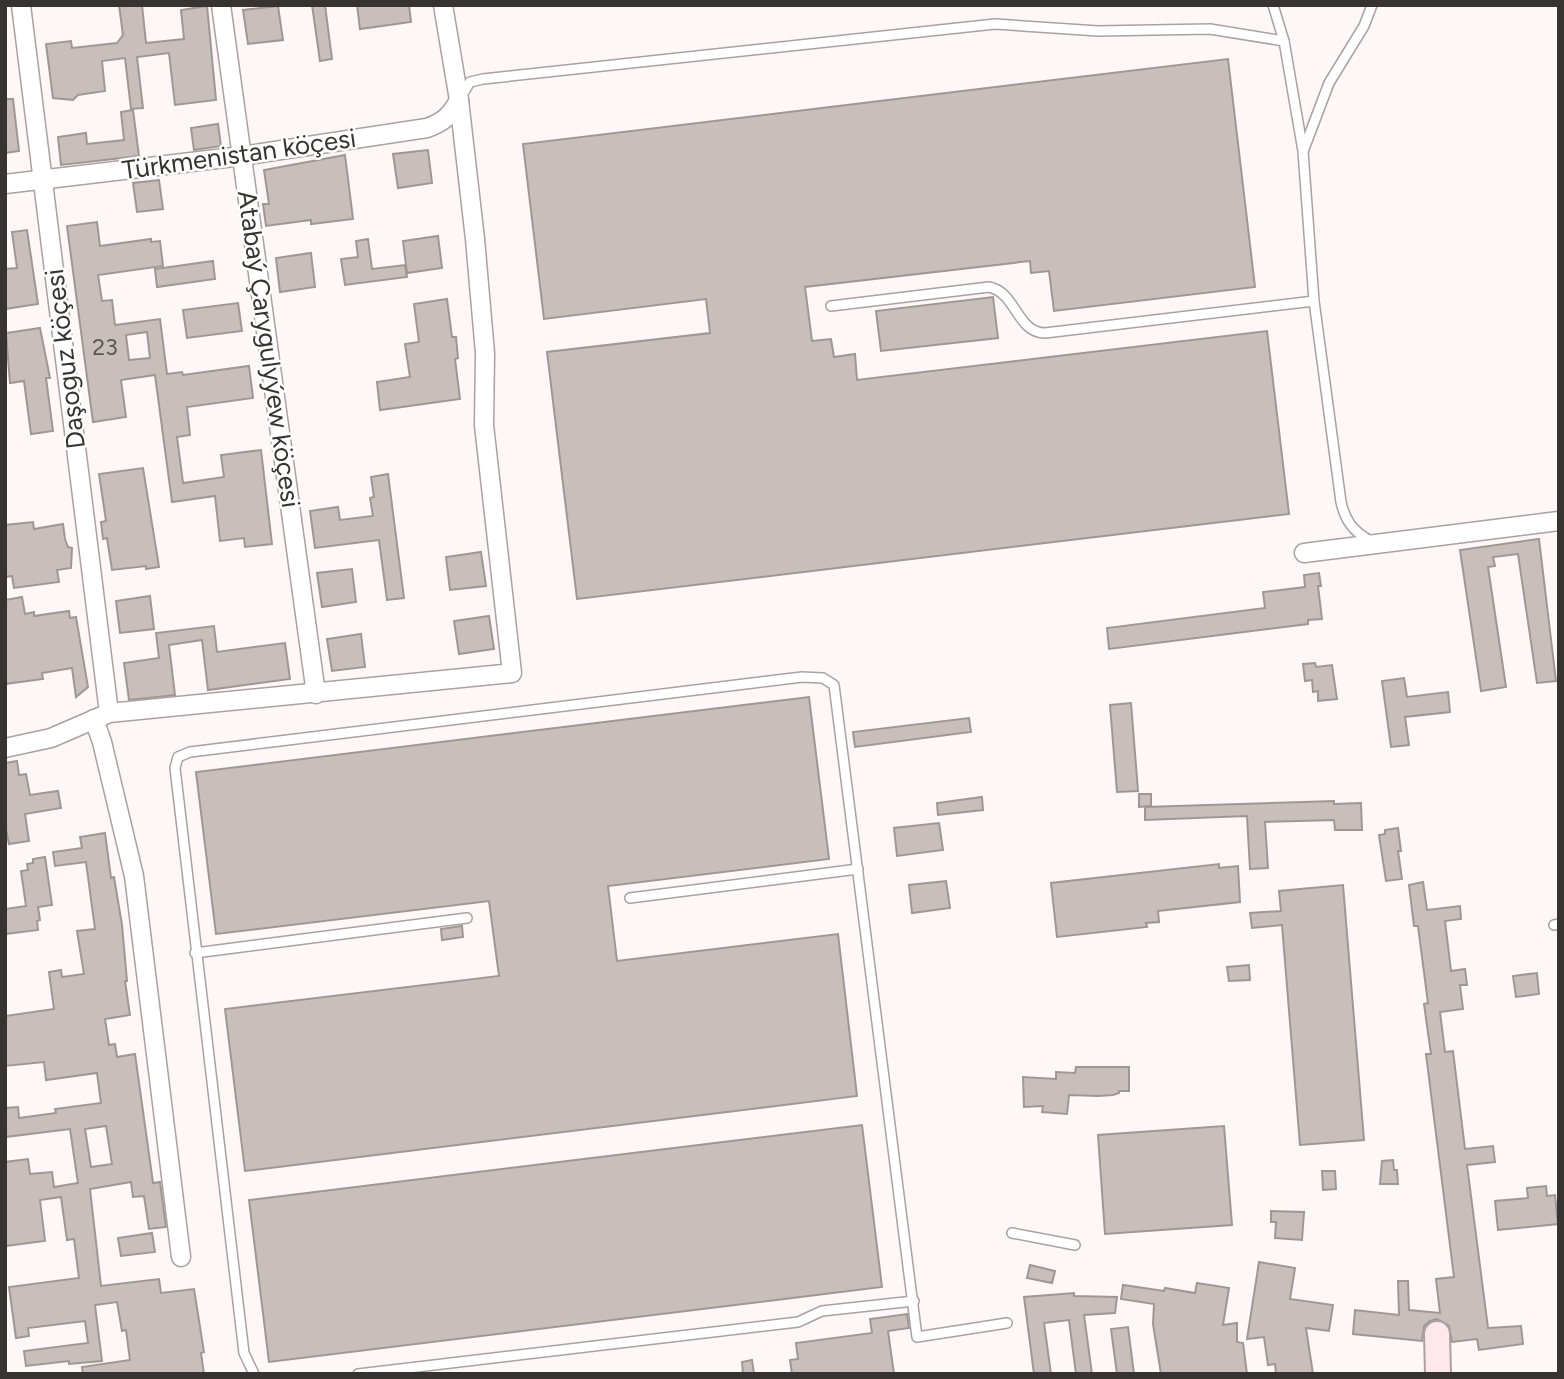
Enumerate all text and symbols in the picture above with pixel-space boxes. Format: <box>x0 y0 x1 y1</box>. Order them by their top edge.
street label: Türkmenistan köçesi <box>120 122 358 186</box>
street label: Atabaý Çarygulyýew köçesi <box>231 188 307 510</box>
street label: Daşoguz köçesi <box>38 267 92 451</box>
house number: 23 <box>92 333 118 361</box>

